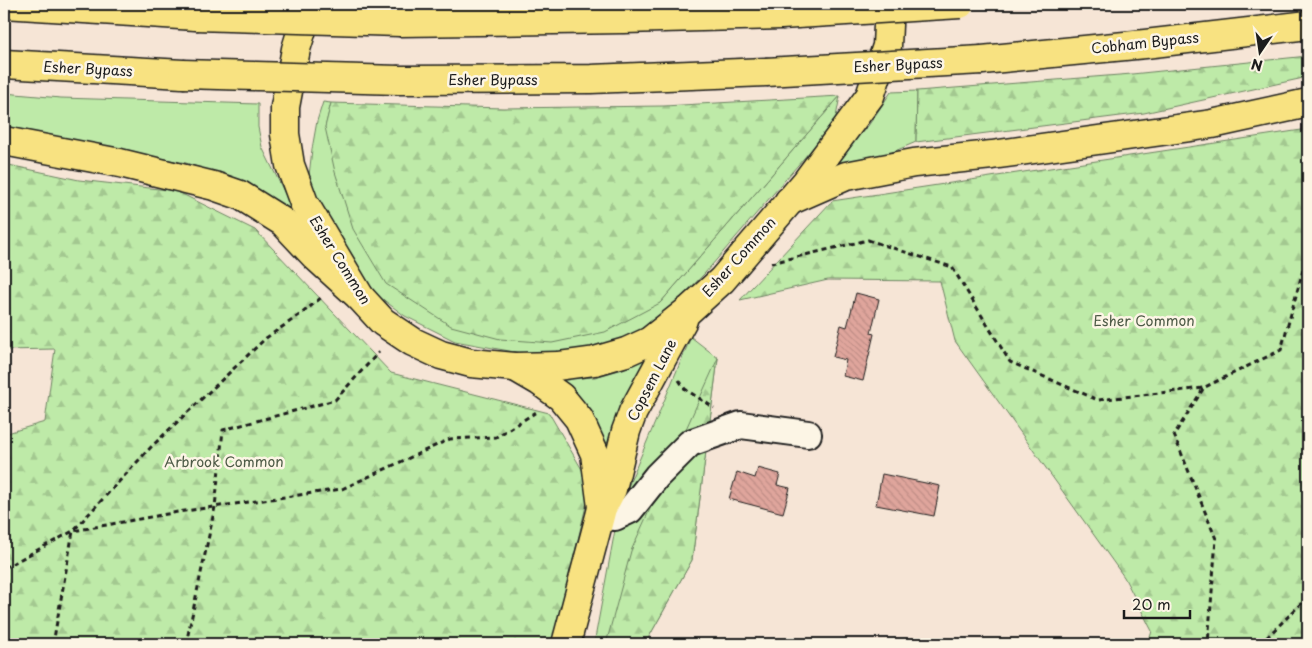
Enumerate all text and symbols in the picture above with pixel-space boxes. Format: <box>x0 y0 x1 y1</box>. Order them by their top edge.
street label: Cobham Bypass <box>1090 26 1200 59</box>
north arrow <box>1234 28 1284 78</box>
street label: Esher Bypass <box>853 52 944 77</box>
text: N <box>1249 54 1265 77</box>
street label: Esher Bypass <box>43 56 134 81</box>
street label: Esher Bypass <box>448 69 538 90</box>
street label: Esher Common <box>305 211 376 308</box>
street label: Esher Common <box>697 212 780 301</box>
park label: Esher Common <box>1093 310 1195 331</box>
street label: Copsem Lane <box>622 335 681 425</box>
park label: Arbrook Common <box>164 451 284 472</box>
scale bar <box>1124 588 1191 620</box>
text: 20 m <box>1132 592 1171 615</box>

